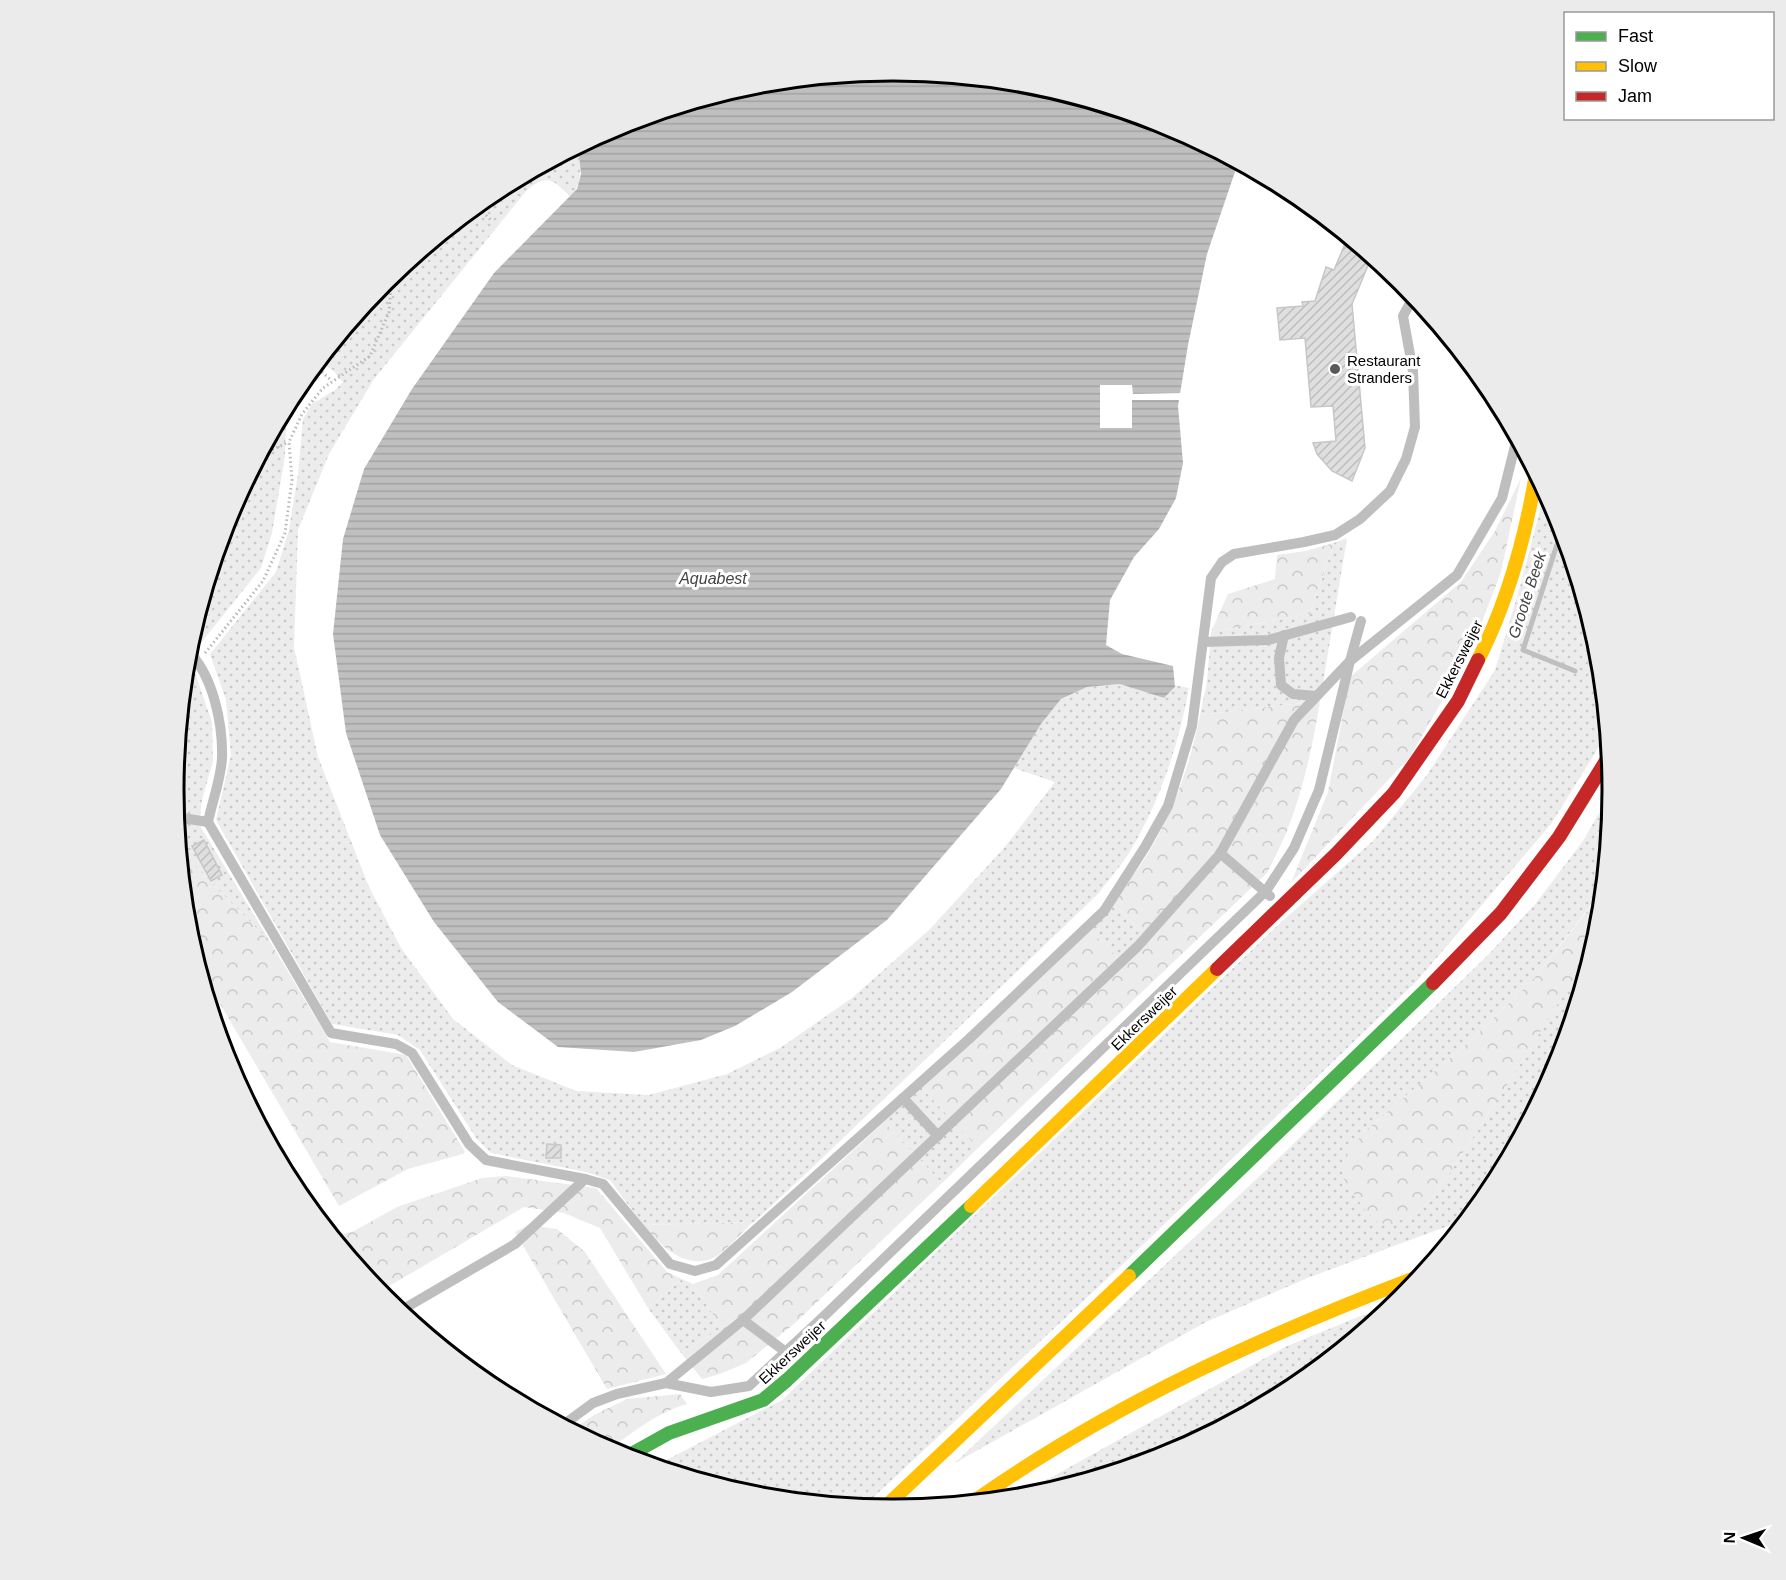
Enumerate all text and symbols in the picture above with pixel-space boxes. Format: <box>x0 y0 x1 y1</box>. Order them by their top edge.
legend <box>1564 12 1774 120</box>
text: Fast <box>1618 26 1653 46</box>
text: Slow <box>1618 56 1658 76</box>
text: Jam <box>1618 86 1652 106</box>
place label: Restaurant Stranders <box>1347 352 1421 386</box>
marker: Restaurant Stranders <box>1328 362 1342 376</box>
water label: Groote Beek <box>1505 549 1549 640</box>
water label: Aquabest <box>678 570 747 587</box>
street label: Ekkersweijer <box>1432 617 1486 701</box>
street label: Ekkersweijer <box>1108 982 1180 1054</box>
street label: Ekkersweijer <box>755 1317 829 1387</box>
north arrow <box>1714 1508 1774 1568</box>
text: N <box>1721 1531 1738 1544</box>

